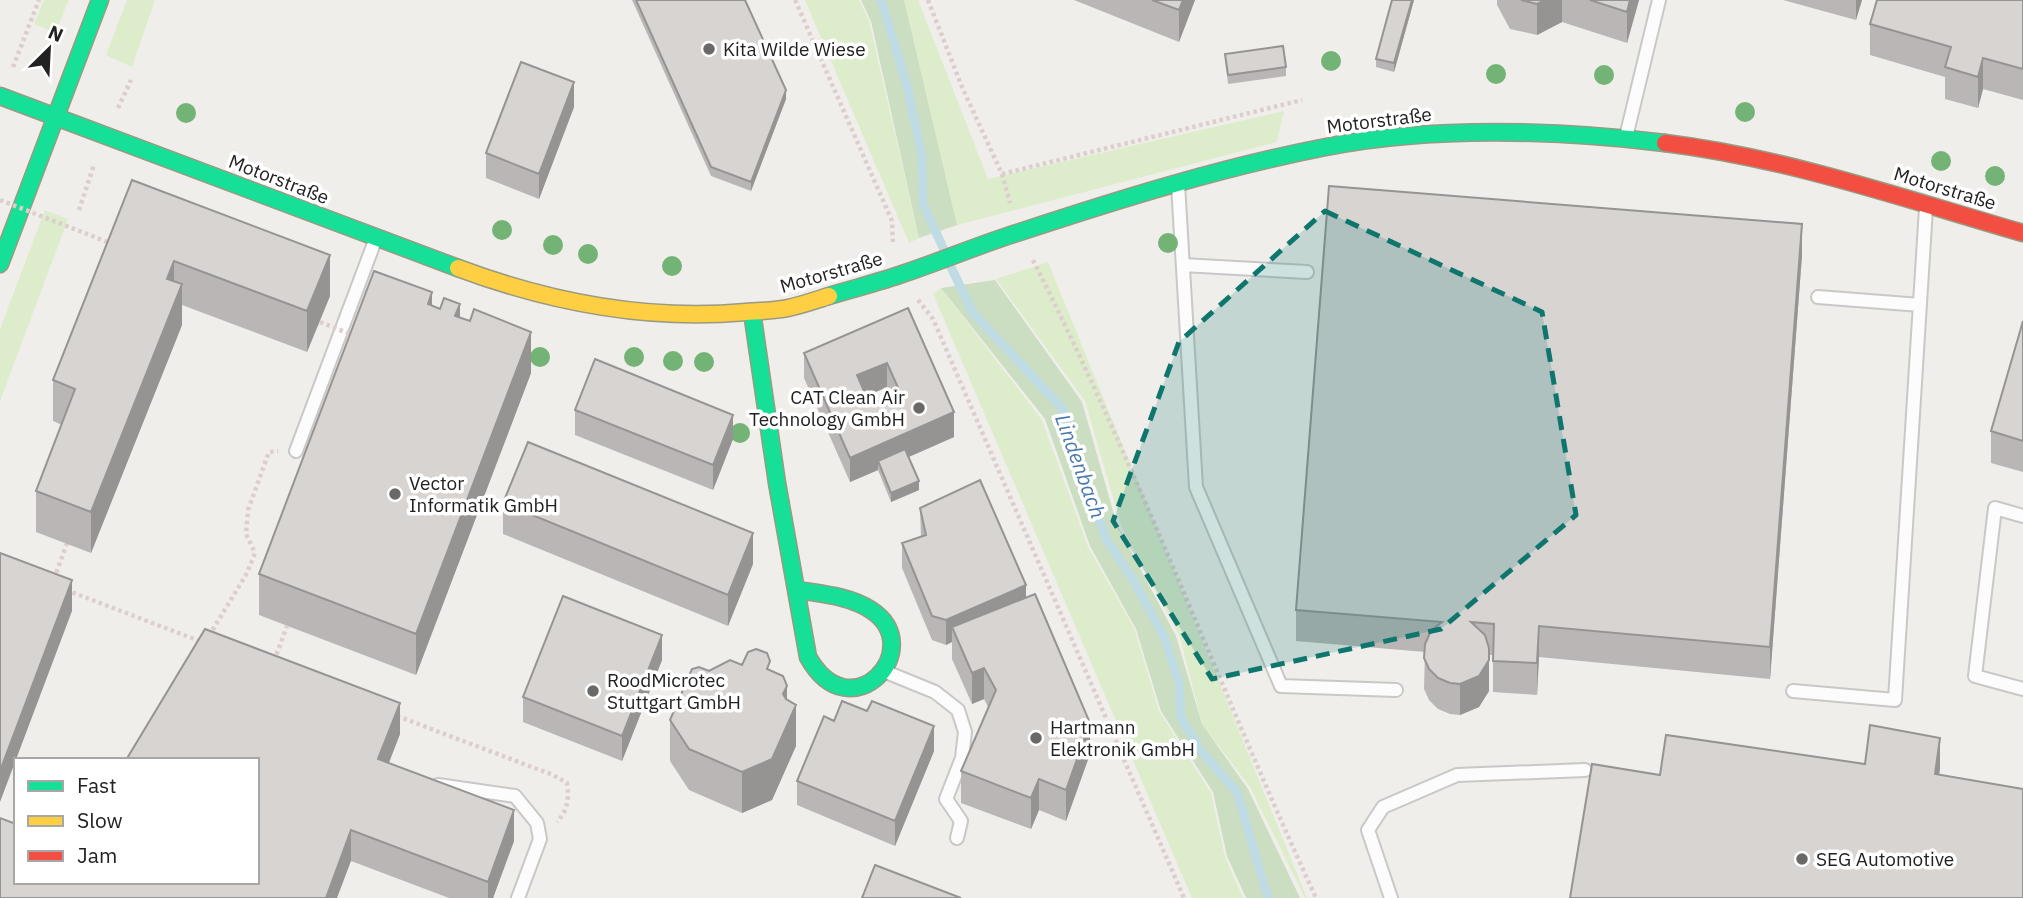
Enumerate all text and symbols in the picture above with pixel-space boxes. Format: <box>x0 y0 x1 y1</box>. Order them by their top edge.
north arrow <box>14 14 84 84</box>
text: N <box>45 20 67 47</box>
place label: Kita Wilde Wiese <box>723 37 866 61</box>
marker: Kita Wilde Wiese <box>701 41 717 57</box>
street label: Motorstraße <box>1325 102 1433 138</box>
street label: Motorstraße <box>225 149 333 209</box>
street label: Motorstraße <box>1891 161 1999 215</box>
street label: Motorstraße <box>777 246 885 298</box>
place label: CAT Clean Air Technology GmbH <box>749 385 905 431</box>
marker: CAT Clean Air Technology GmbH <box>911 400 927 416</box>
water label: Lindenbach <box>1049 410 1113 522</box>
place label: Vector Informatik GmbH <box>409 471 558 517</box>
marker: Vector Informatik GmbH <box>387 486 403 502</box>
place label: RoodMicrotec Stuttgart GmbH <box>607 668 741 714</box>
marker: RoodMicrotec Stuttgart GmbH <box>585 683 601 699</box>
place label: Hartmann Elektronik GmbH <box>1050 715 1195 761</box>
marker: Hartmann Elektronik GmbH <box>1028 730 1044 746</box>
legend <box>14 758 259 884</box>
text: Fast <box>77 771 117 799</box>
text: Slow <box>77 806 123 834</box>
text: Jam <box>77 841 117 869</box>
place label: SEG Automotive <box>1816 847 1954 871</box>
marker: SEG Automotive <box>1794 851 1810 867</box>

